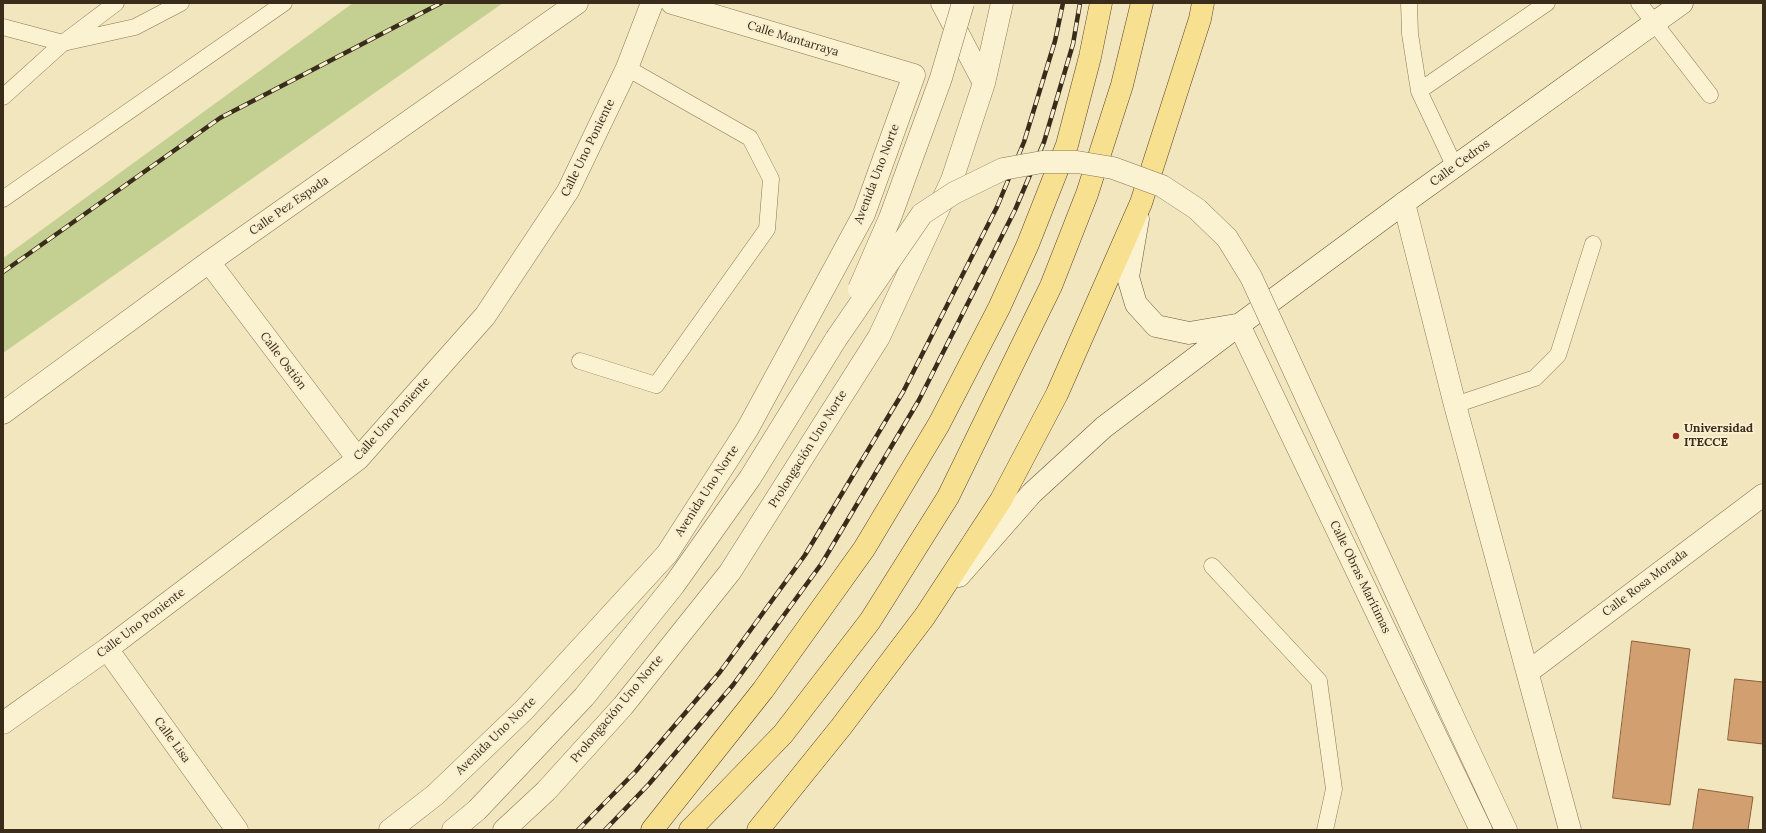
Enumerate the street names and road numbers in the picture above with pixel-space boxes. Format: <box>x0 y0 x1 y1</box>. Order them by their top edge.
street label: Calle Mantarraya <box>746 18 840 60</box>
street label: Calle Uno Poniente <box>558 97 618 199</box>
street label: Avenida Uno Norte <box>851 122 903 226</box>
street label: Calle Cedros <box>1427 136 1493 190</box>
street label: Calle Pez Espada <box>247 173 331 239</box>
street label: Calle Ostión <box>257 329 309 393</box>
street label: Calle Uno Poniente <box>351 374 433 464</box>
street label: Prolongación Uno Norte <box>766 388 850 510</box>
street label: Avenida Uno Norte <box>672 443 742 539</box>
street label: Calle Obras Marítimas <box>1326 518 1394 636</box>
street label: Calle Rosa Morada <box>1600 546 1690 620</box>
street label: Calle Uno Poniente <box>94 585 188 661</box>
street label: Prolongación Uno Norte <box>568 652 666 766</box>
street label: Avenida Uno Norte <box>453 694 539 778</box>
street label: Calle Lisa <box>151 714 193 766</box>

